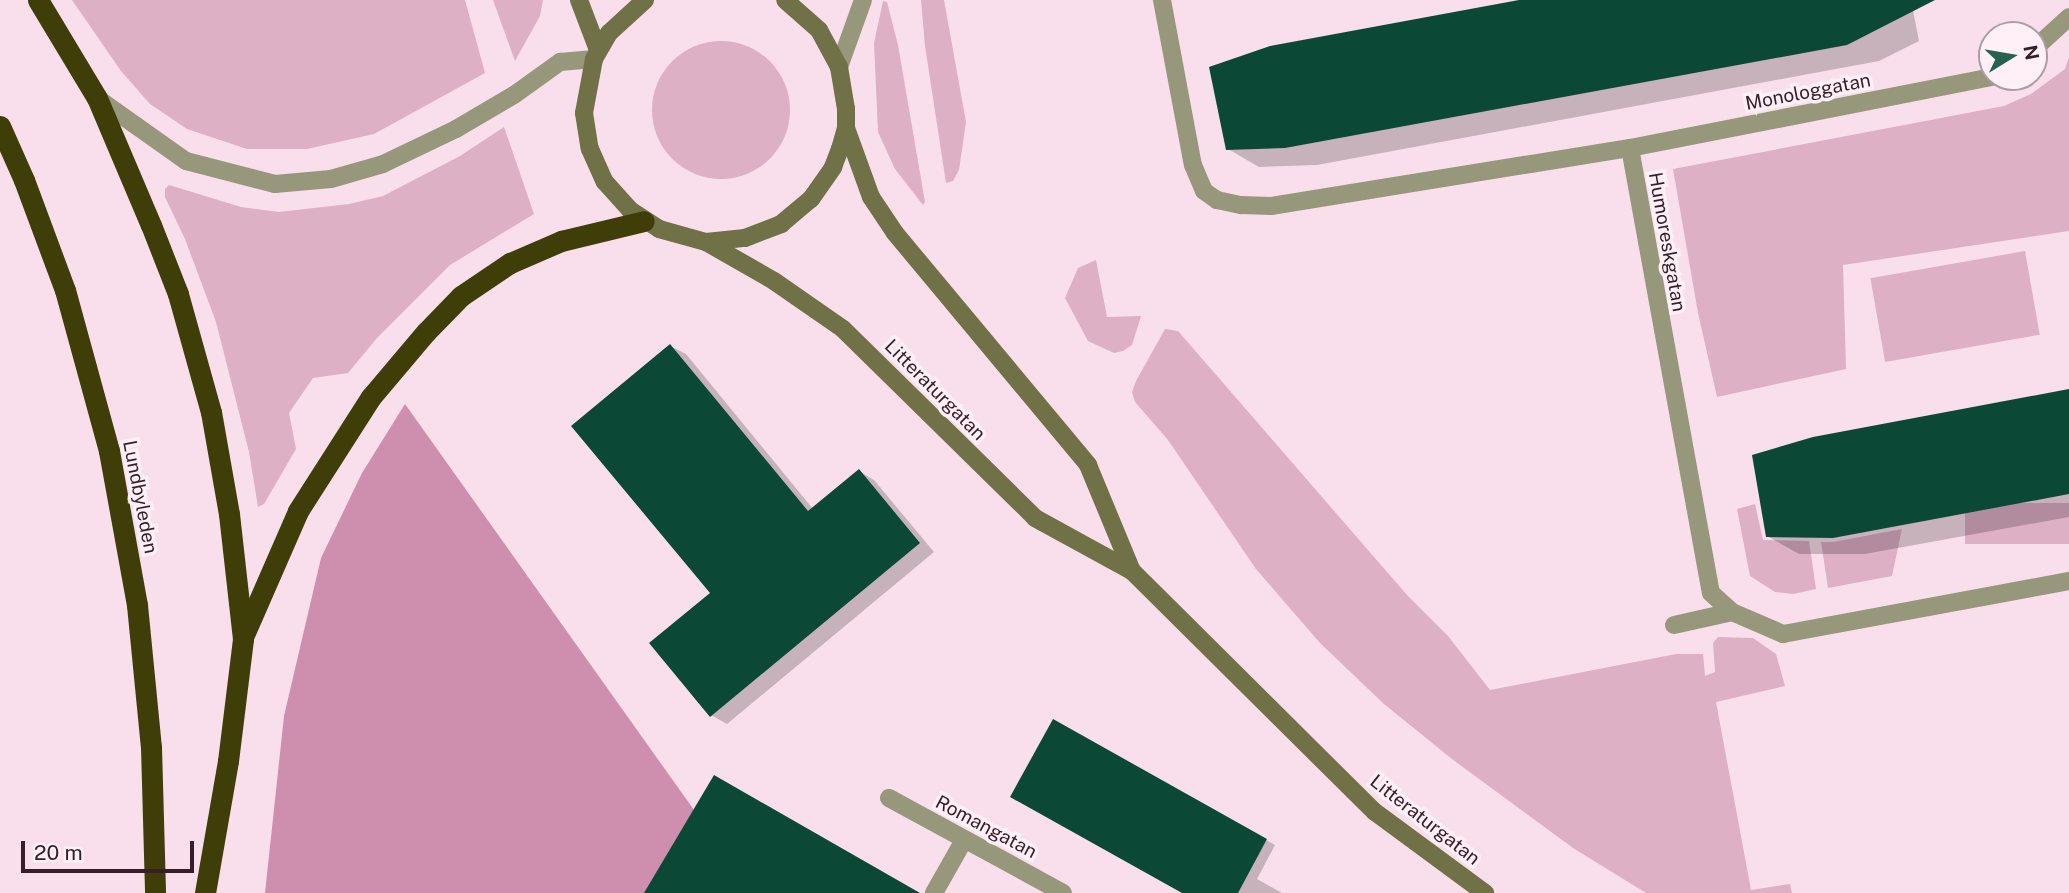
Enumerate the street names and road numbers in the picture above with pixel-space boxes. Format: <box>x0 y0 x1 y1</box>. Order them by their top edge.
street label: Monologgatan <box>1743 69 1873 115</box>
street label: Humoreskgatan <box>1644 170 1690 314</box>
street label: Litteraturgatan <box>880 335 990 445</box>
street label: Lundbyleden <box>118 438 162 556</box>
street label: Litteraturgatan <box>1365 770 1485 870</box>
street label: Romangatan <box>931 791 1041 863</box>

